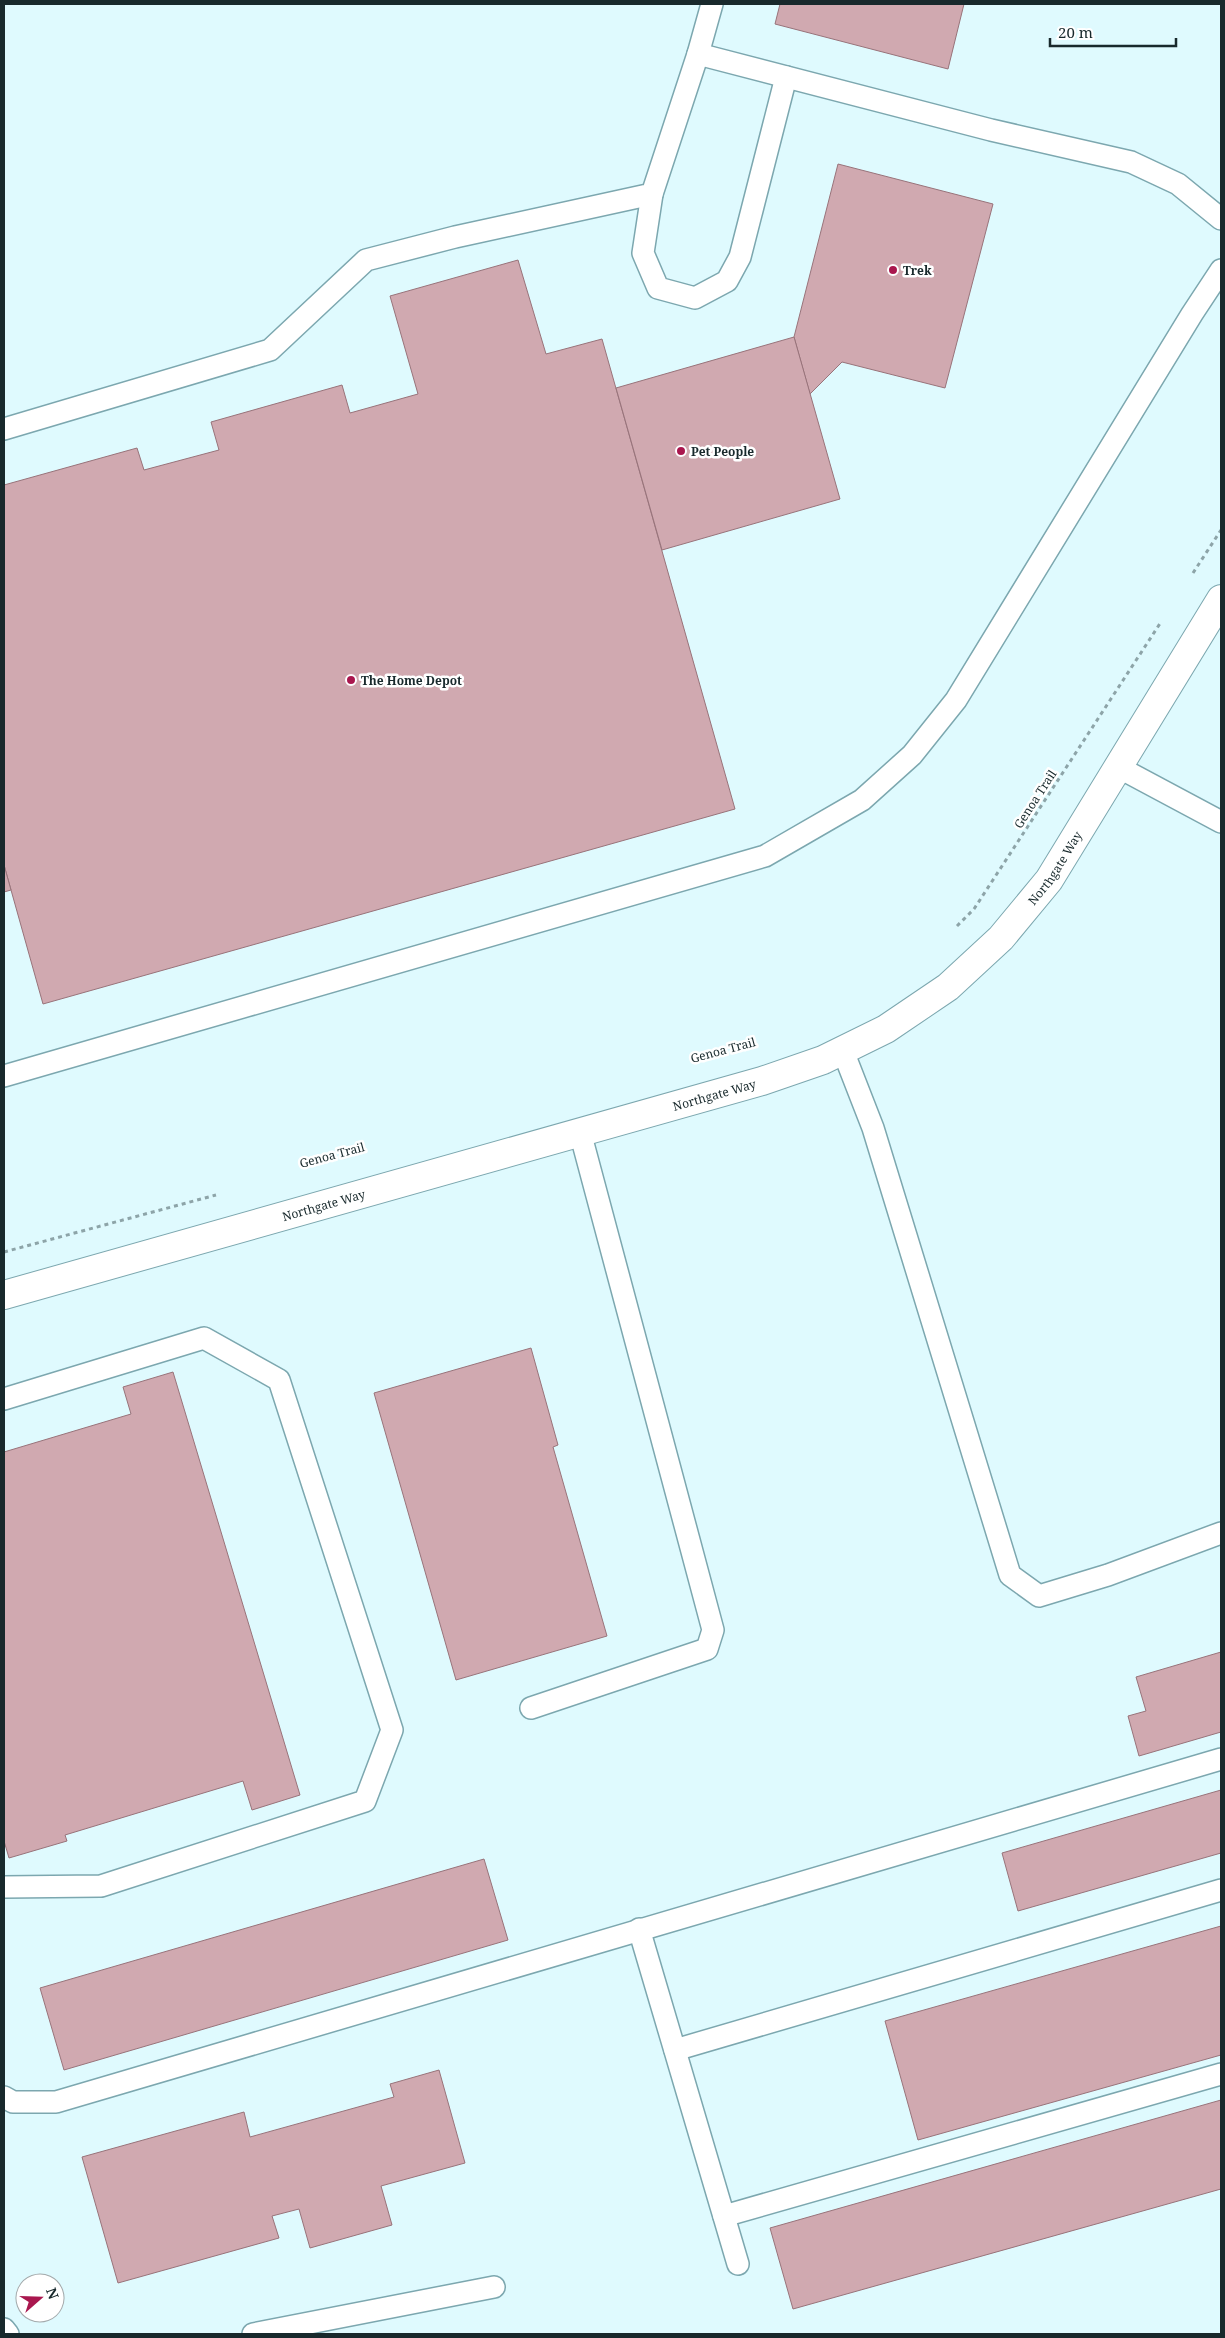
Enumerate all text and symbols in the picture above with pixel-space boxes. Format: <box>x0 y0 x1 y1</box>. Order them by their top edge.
scale bar <box>1050 15 1176 47</box>
text: 20 m <box>1058 22 1093 42</box>
place label: Trek <box>903 262 932 279</box>
marker: Trek <box>887 264 899 276</box>
place label: Pet People <box>691 443 754 460</box>
marker: Pet People <box>675 445 687 457</box>
place label: The Home Depot <box>361 672 462 689</box>
marker: The Home Depot <box>345 674 357 686</box>
street label: Genoa Trail <box>1010 766 1060 832</box>
street label: Northgate Way <box>1024 828 1086 908</box>
street label: Genoa Trail <box>689 1033 758 1067</box>
street label: Northgate Way <box>671 1075 758 1114</box>
street label: Genoa Trail <box>298 1138 367 1172</box>
street label: Northgate Way <box>280 1185 367 1225</box>
north arrow <box>15 2273 65 2323</box>
text: N <box>42 2285 64 2302</box>

